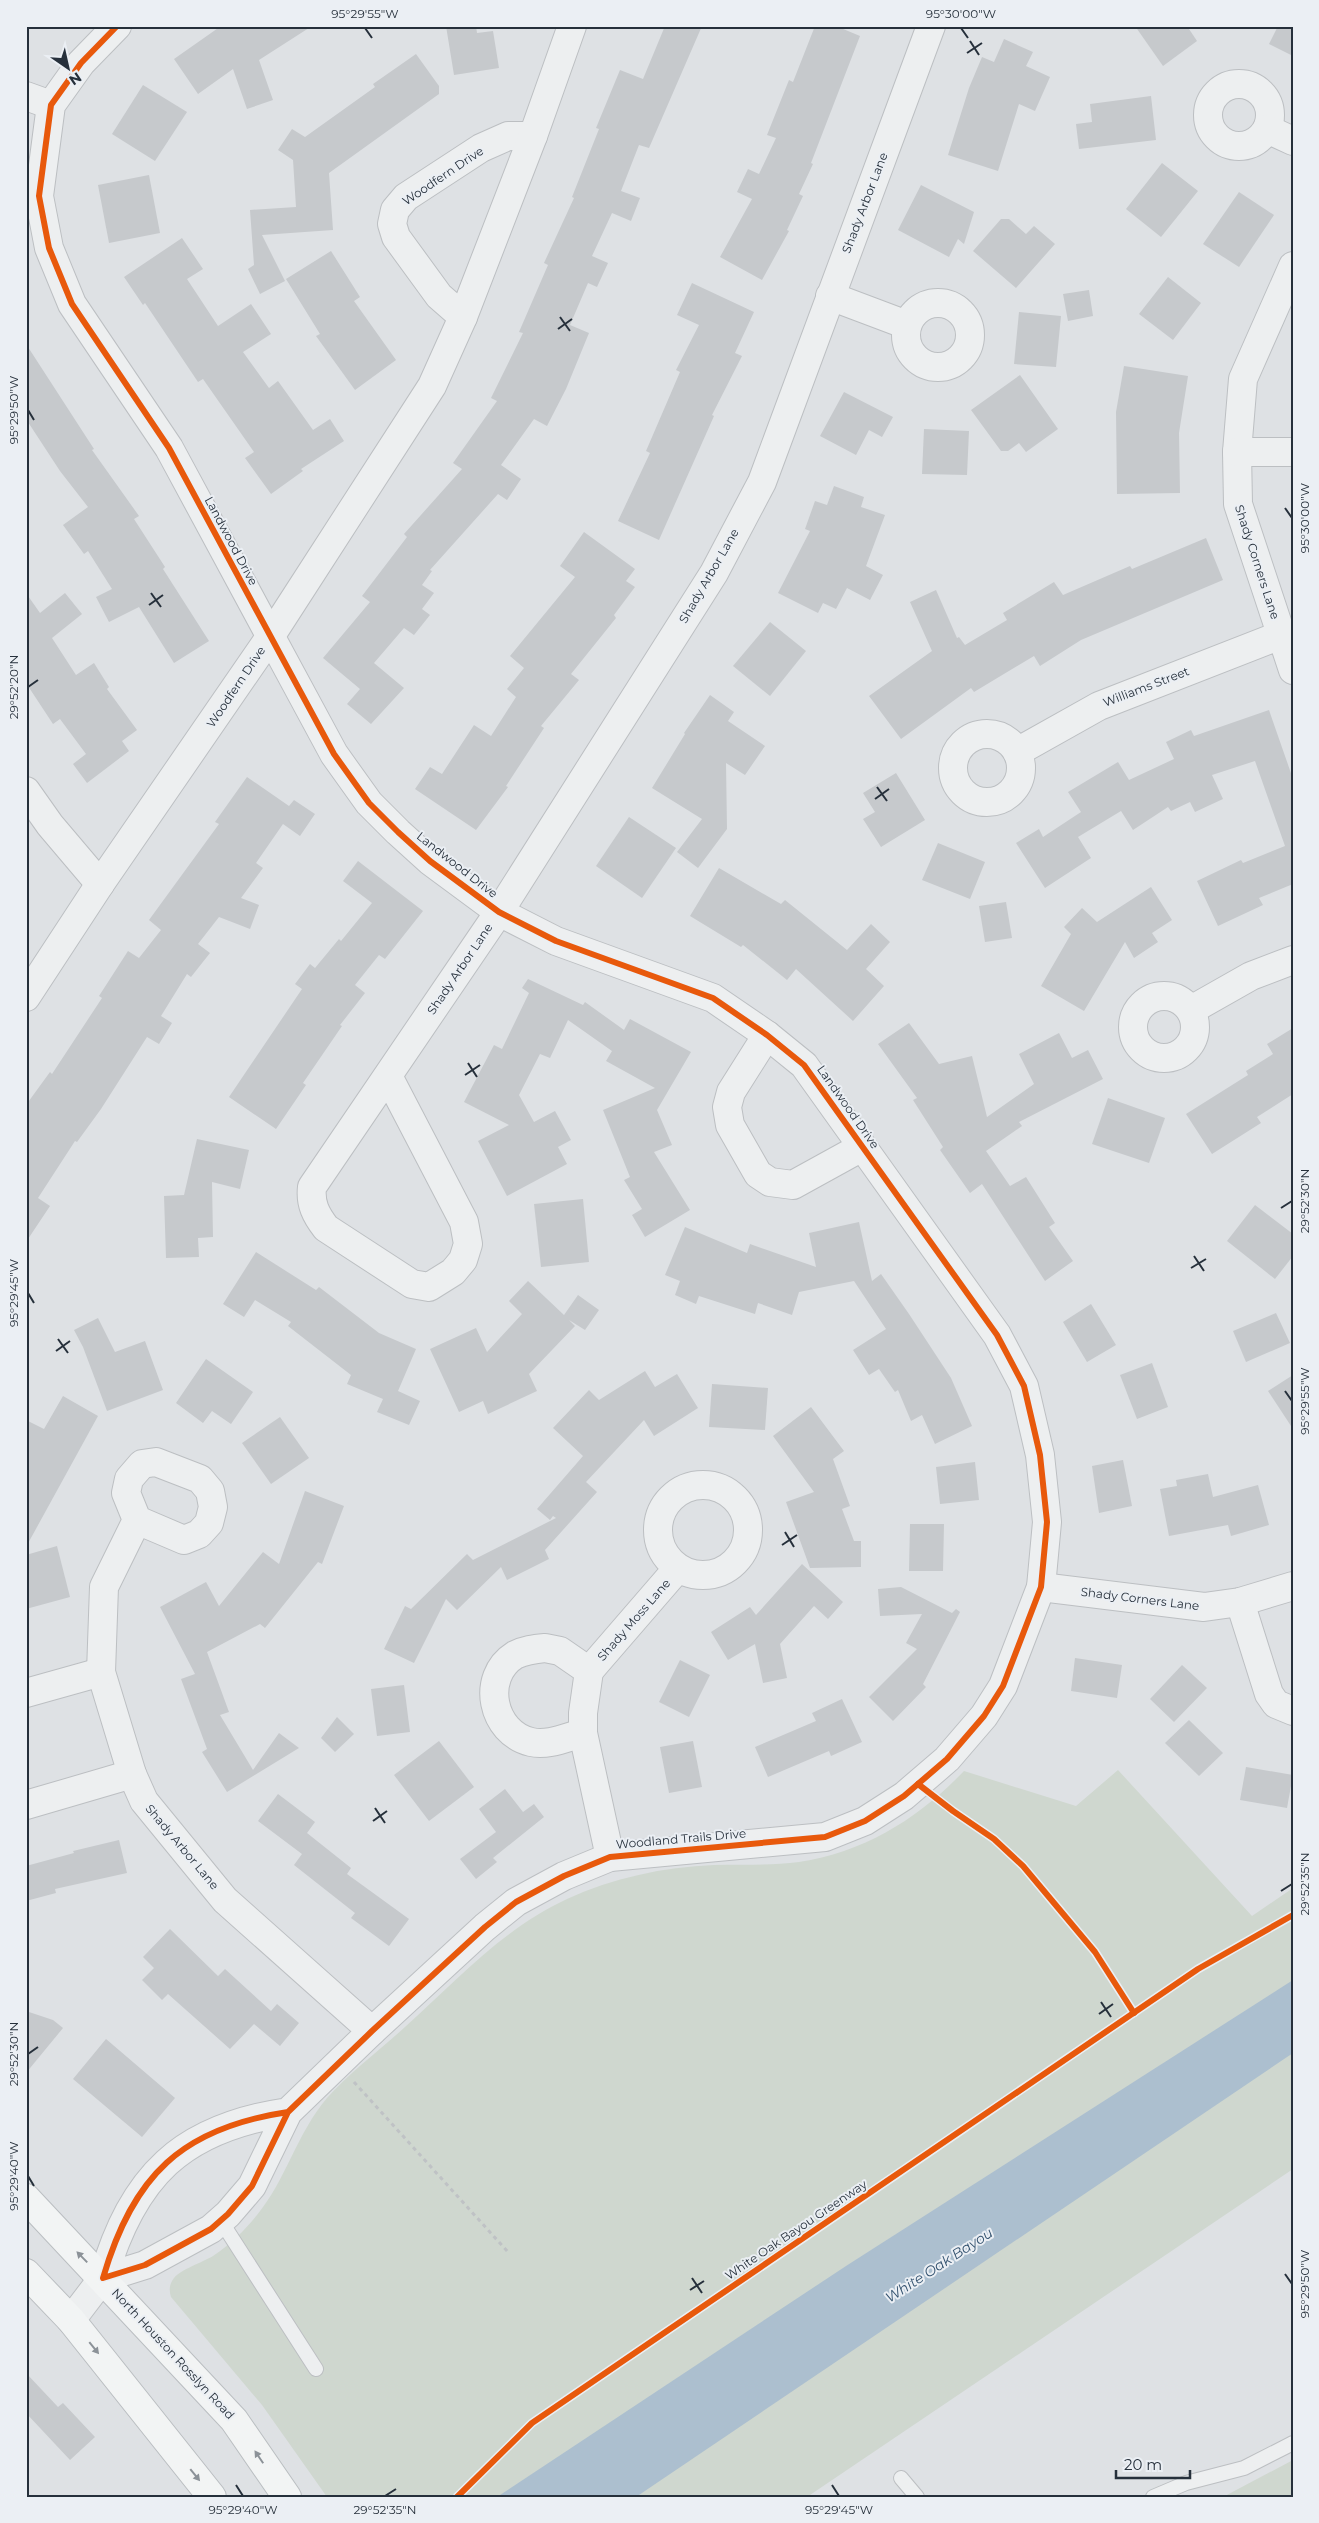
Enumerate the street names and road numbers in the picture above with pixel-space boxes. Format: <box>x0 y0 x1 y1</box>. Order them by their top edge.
street label: Woodfern Drive <box>399 143 486 208</box>
street label: Shady Arbor Lane <box>838 150 891 255</box>
street label: Landwood Drive <box>202 494 261 588</box>
street label: Shady Corners Lane <box>1232 503 1283 621</box>
street label: Shady Arbor Lane <box>675 526 742 626</box>
street label: Woodfern Drive <box>203 643 268 730</box>
street label: Williams Street <box>1101 663 1191 710</box>
street label: Landwood Drive <box>414 828 501 901</box>
street label: Shady Arbor Lane <box>424 920 496 1017</box>
street label: Landwood Drive <box>814 1062 883 1151</box>
street label: Shady Moss Lane <box>594 1576 673 1664</box>
street label: Shady Corners Lane <box>1080 1584 1200 1613</box>
street label: Shady Arbor Lane <box>142 1801 222 1892</box>
street label: Woodland Trails Drive <box>615 1825 747 1852</box>
street label: White Oak Bayou Greenway <box>722 2176 870 2283</box>
street label: North Houston Rosslyn Road <box>109 2285 238 2422</box>

